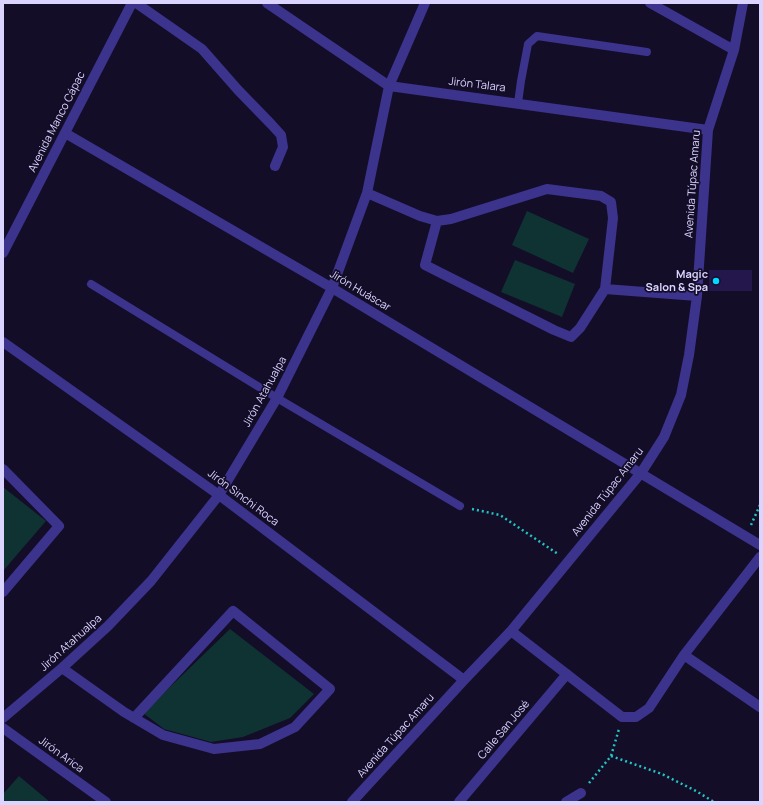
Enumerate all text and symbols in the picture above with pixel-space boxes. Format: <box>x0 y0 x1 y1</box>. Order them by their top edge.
street label: Avenida Manco Cápac <box>26 69 88 175</box>
street label: Jirón Talara <box>448 75 506 95</box>
street label: Avenida Túpac Amaru <box>683 129 703 239</box>
street label: Jirón Huáscar <box>327 268 393 314</box>
place label: Magic Salon & Spa <box>646 268 708 294</box>
marker: Magic Salon & Spa <box>711 276 721 286</box>
street label: Jirón Atahualpa <box>240 355 290 429</box>
street label: Avenida Túpac Amaru <box>569 445 647 539</box>
street label: Jirón Sinchi Roca <box>205 467 281 529</box>
street label: Jirón Atahualpa <box>37 612 105 674</box>
street label: Avenida Túpac Amaru <box>355 691 437 781</box>
street label: Calle San José <box>475 698 533 762</box>
street label: Jirón Arica <box>36 734 86 776</box>

